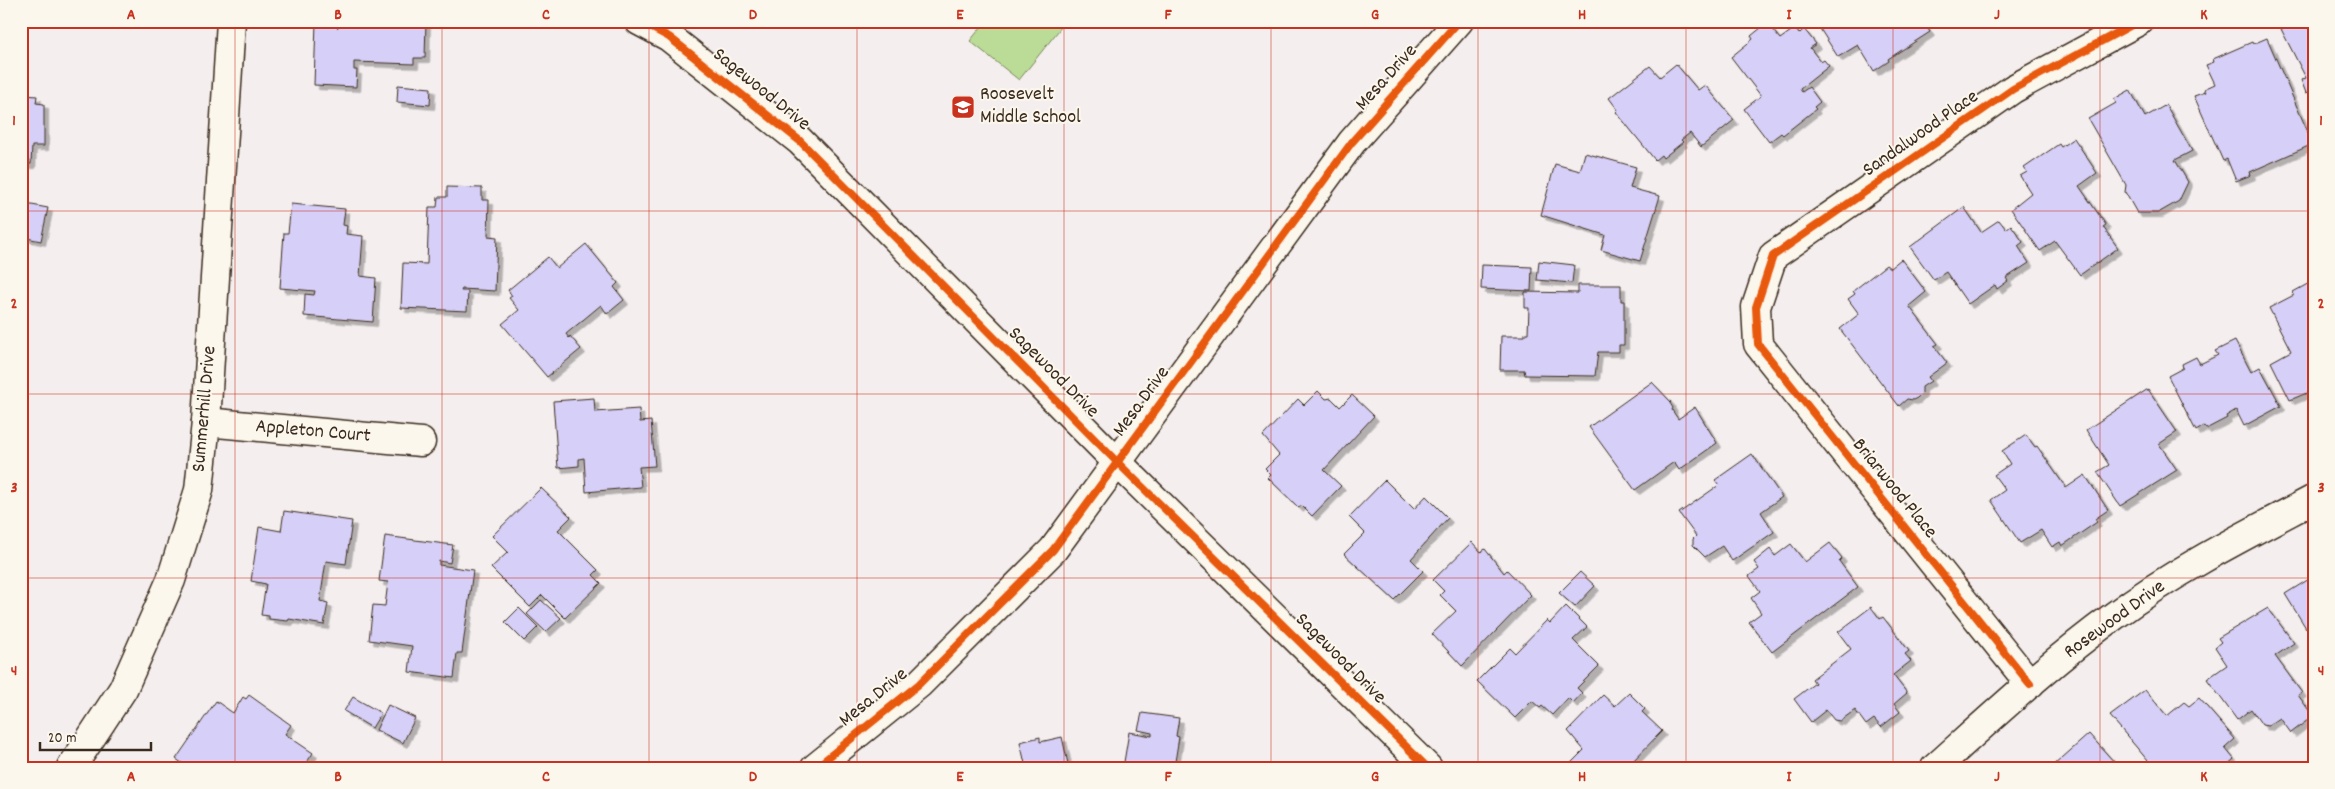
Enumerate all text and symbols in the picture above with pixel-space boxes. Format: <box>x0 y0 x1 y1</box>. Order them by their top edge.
text: A <box>127 4 136 27</box>
text: B <box>334 4 342 27</box>
text: C <box>542 4 550 27</box>
text: D <box>749 4 758 27</box>
text: E <box>956 4 964 27</box>
text: F <box>1164 4 1172 27</box>
text: G <box>1371 4 1379 27</box>
text: H <box>1578 4 1586 27</box>
text: I <box>1787 4 1793 27</box>
text: J <box>1994 4 2000 27</box>
text: K <box>2200 4 2208 27</box>
street label: Mesa Drive <box>1349 38 1425 118</box>
street label: Sagewood Drive <box>706 42 816 138</box>
place label: Roosevelt Middle School <box>980 81 1081 132</box>
street label: Sandalwood Place <box>1857 84 1985 184</box>
school or university icon: Roosevelt Middle School <box>950 94 976 120</box>
text: 1 <box>12 110 16 133</box>
text: 1 <box>2319 110 2323 133</box>
text: 2 <box>11 293 18 316</box>
text: 2 <box>2318 293 2325 316</box>
street label: Sagewood Drive <box>1001 321 1105 425</box>
street label: Summerhill Drive <box>186 345 224 473</box>
street label: Mesa Drive <box>1107 361 1177 443</box>
street label: Appleton Court <box>254 413 372 451</box>
street label: Briarwood Place <box>1845 433 1943 545</box>
text: 3 <box>10 477 18 500</box>
text: 3 <box>2317 477 2325 500</box>
street label: Rosewood Drive <box>2059 574 2172 666</box>
street label: Sagewood Drive <box>1288 607 1392 711</box>
text: 4 <box>11 660 17 683</box>
text: 4 <box>2318 660 2324 683</box>
street label: Mesa Drive <box>834 661 915 735</box>
scale bar <box>40 719 151 751</box>
text: 20 m <box>48 728 76 750</box>
text: A <box>127 766 136 789</box>
text: B <box>334 766 342 789</box>
text: C <box>542 766 550 789</box>
text: D <box>749 766 758 789</box>
text: E <box>956 766 964 789</box>
text: F <box>1164 766 1172 789</box>
text: G <box>1371 766 1379 789</box>
text: H <box>1578 766 1586 789</box>
text: I <box>1787 766 1793 789</box>
text: J <box>1994 766 2000 789</box>
text: K <box>2200 766 2208 789</box>

